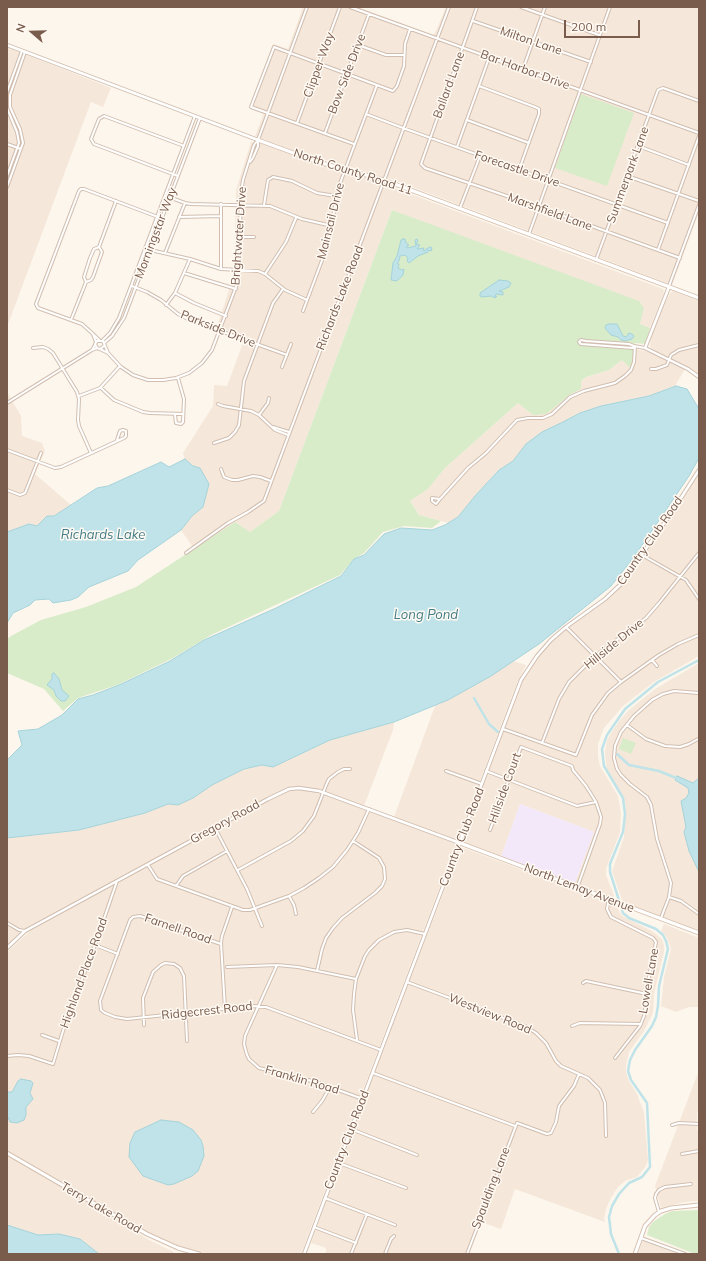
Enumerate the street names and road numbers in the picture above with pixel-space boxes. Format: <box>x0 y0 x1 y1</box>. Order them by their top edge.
street label: Milton Lane <box>498 24 564 58</box>
street label: Clipper Way <box>301 30 337 100</box>
street label: Bow Side Drive <box>325 32 369 116</box>
street label: Bar Harbor Drive <box>478 47 572 93</box>
street label: Ballard Lane <box>430 50 468 120</box>
street label: Summerpark Lane <box>604 125 652 225</box>
street label: North County Road 11 <box>292 146 414 198</box>
street label: Forecastle Drive <box>473 148 561 190</box>
street label: Mainsail Drive <box>315 181 347 261</box>
street label: Morningstar Way <box>132 185 180 281</box>
street label: Brightwater Drive <box>228 186 250 286</box>
street label: Marshfield Lane <box>506 190 594 234</box>
street label: Richards Lake Road <box>313 244 367 352</box>
street label: Parkside Drive <box>178 307 258 351</box>
street label: Country Club Road <box>614 494 686 588</box>
street label: Hillside Drive <box>581 616 647 672</box>
street label: Hillside Court <box>486 751 524 825</box>
street label: Country Club Road <box>437 786 487 888</box>
street label: Gregory Road <box>188 797 262 847</box>
street label: North Lemay Avenue <box>522 860 636 916</box>
street label: Farnell Road <box>143 911 213 947</box>
street label: Highland Place Road <box>57 916 111 1030</box>
street label: Lowell Lane <box>636 947 662 1015</box>
street label: Westview Road <box>447 991 533 1037</box>
street label: Ridgecrest Road <box>161 999 253 1023</box>
street label: Franklin Road <box>263 1063 341 1097</box>
street label: Country Club Road <box>322 1089 372 1191</box>
street label: Spaulding Lane <box>469 1145 513 1231</box>
street label: Terry Lake Road <box>58 1179 144 1237</box>

